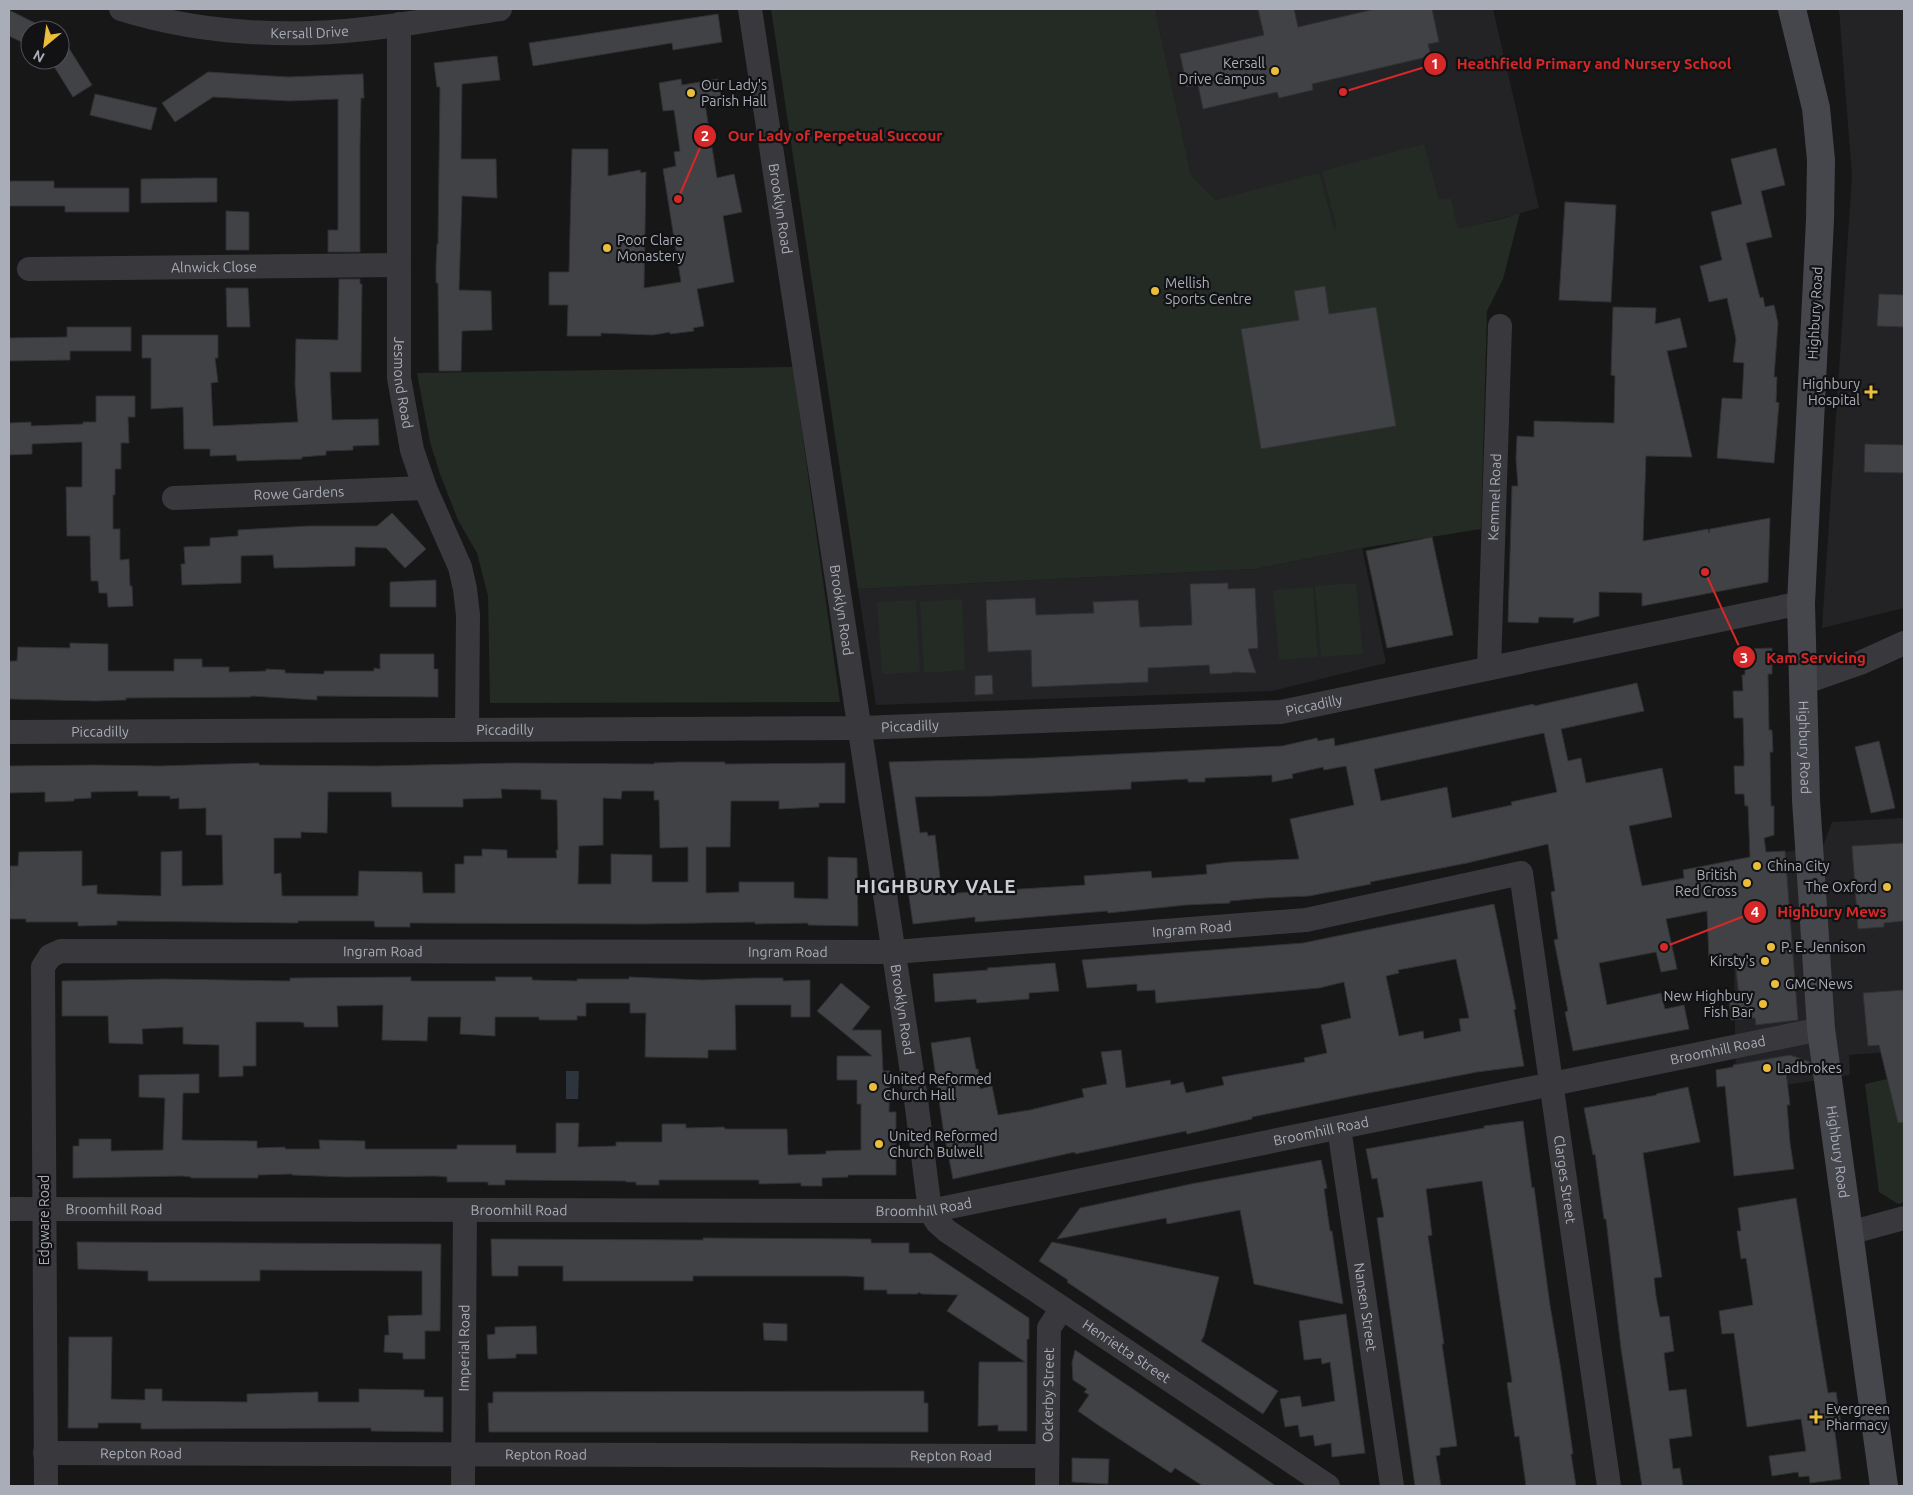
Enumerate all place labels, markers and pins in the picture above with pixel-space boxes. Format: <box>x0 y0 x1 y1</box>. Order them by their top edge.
callout: Heathfield Primary and Nursery School <box>1422 49 1742 79</box>
place label: Kersall Drive Campus <box>1179 55 1265 87</box>
marker: Kersall Drive Campus <box>1269 65 1281 77</box>
place label: Our Lady's Parish Hall <box>701 77 767 109</box>
marker: Our Lady's Parish Hall <box>685 87 697 99</box>
callout: Our Lady of Perpetual Succour <box>693 121 953 151</box>
place label: Poor Clare Monastery <box>617 232 684 264</box>
marker: Poor Clare Monastery <box>601 242 613 254</box>
place label: Mellish Sports Centre <box>1165 275 1252 307</box>
marker: Mellish Sports Centre <box>1149 285 1161 297</box>
place label: Highbury Hospital <box>1802 376 1860 408</box>
marker: Highbury Hospital <box>1864 385 1878 399</box>
callout: Kam Servicing <box>1732 642 1876 672</box>
place label: China City <box>1767 858 1830 874</box>
marker: China City <box>1751 860 1763 872</box>
place label: British Red Cross <box>1675 867 1737 899</box>
marker: British Red Cross <box>1741 877 1753 889</box>
place label: The Oxford <box>1805 879 1877 895</box>
marker: The Oxford <box>1881 881 1893 893</box>
callout: Highbury Mews <box>1742 897 1897 927</box>
place label: P. E. Jennison <box>1781 939 1866 955</box>
marker: P. E. Jennison <box>1765 941 1777 953</box>
place label: Kirsty's <box>1710 953 1755 969</box>
marker: Kirsty's <box>1759 955 1771 967</box>
place label: GMC News <box>1785 976 1853 992</box>
marker: GMC News <box>1769 978 1781 990</box>
place label: New Highbury Fish Bar <box>1663 988 1754 1020</box>
marker: New Highbury Fish Bar <box>1757 998 1769 1010</box>
place label: Ladbrokes <box>1777 1060 1842 1076</box>
marker: Ladbrokes <box>1761 1062 1773 1074</box>
place label: United Reformed Church Hall <box>883 1071 992 1103</box>
marker: United Reformed Church Hall <box>867 1081 879 1093</box>
place label: United Reformed Church Bulwell <box>889 1128 998 1160</box>
marker: United Reformed Church Bulwell <box>873 1138 885 1150</box>
place label: Evergreen Pharmacy <box>1826 1401 1890 1433</box>
marker: Evergreen Pharmacy <box>1810 1411 1822 1423</box>

